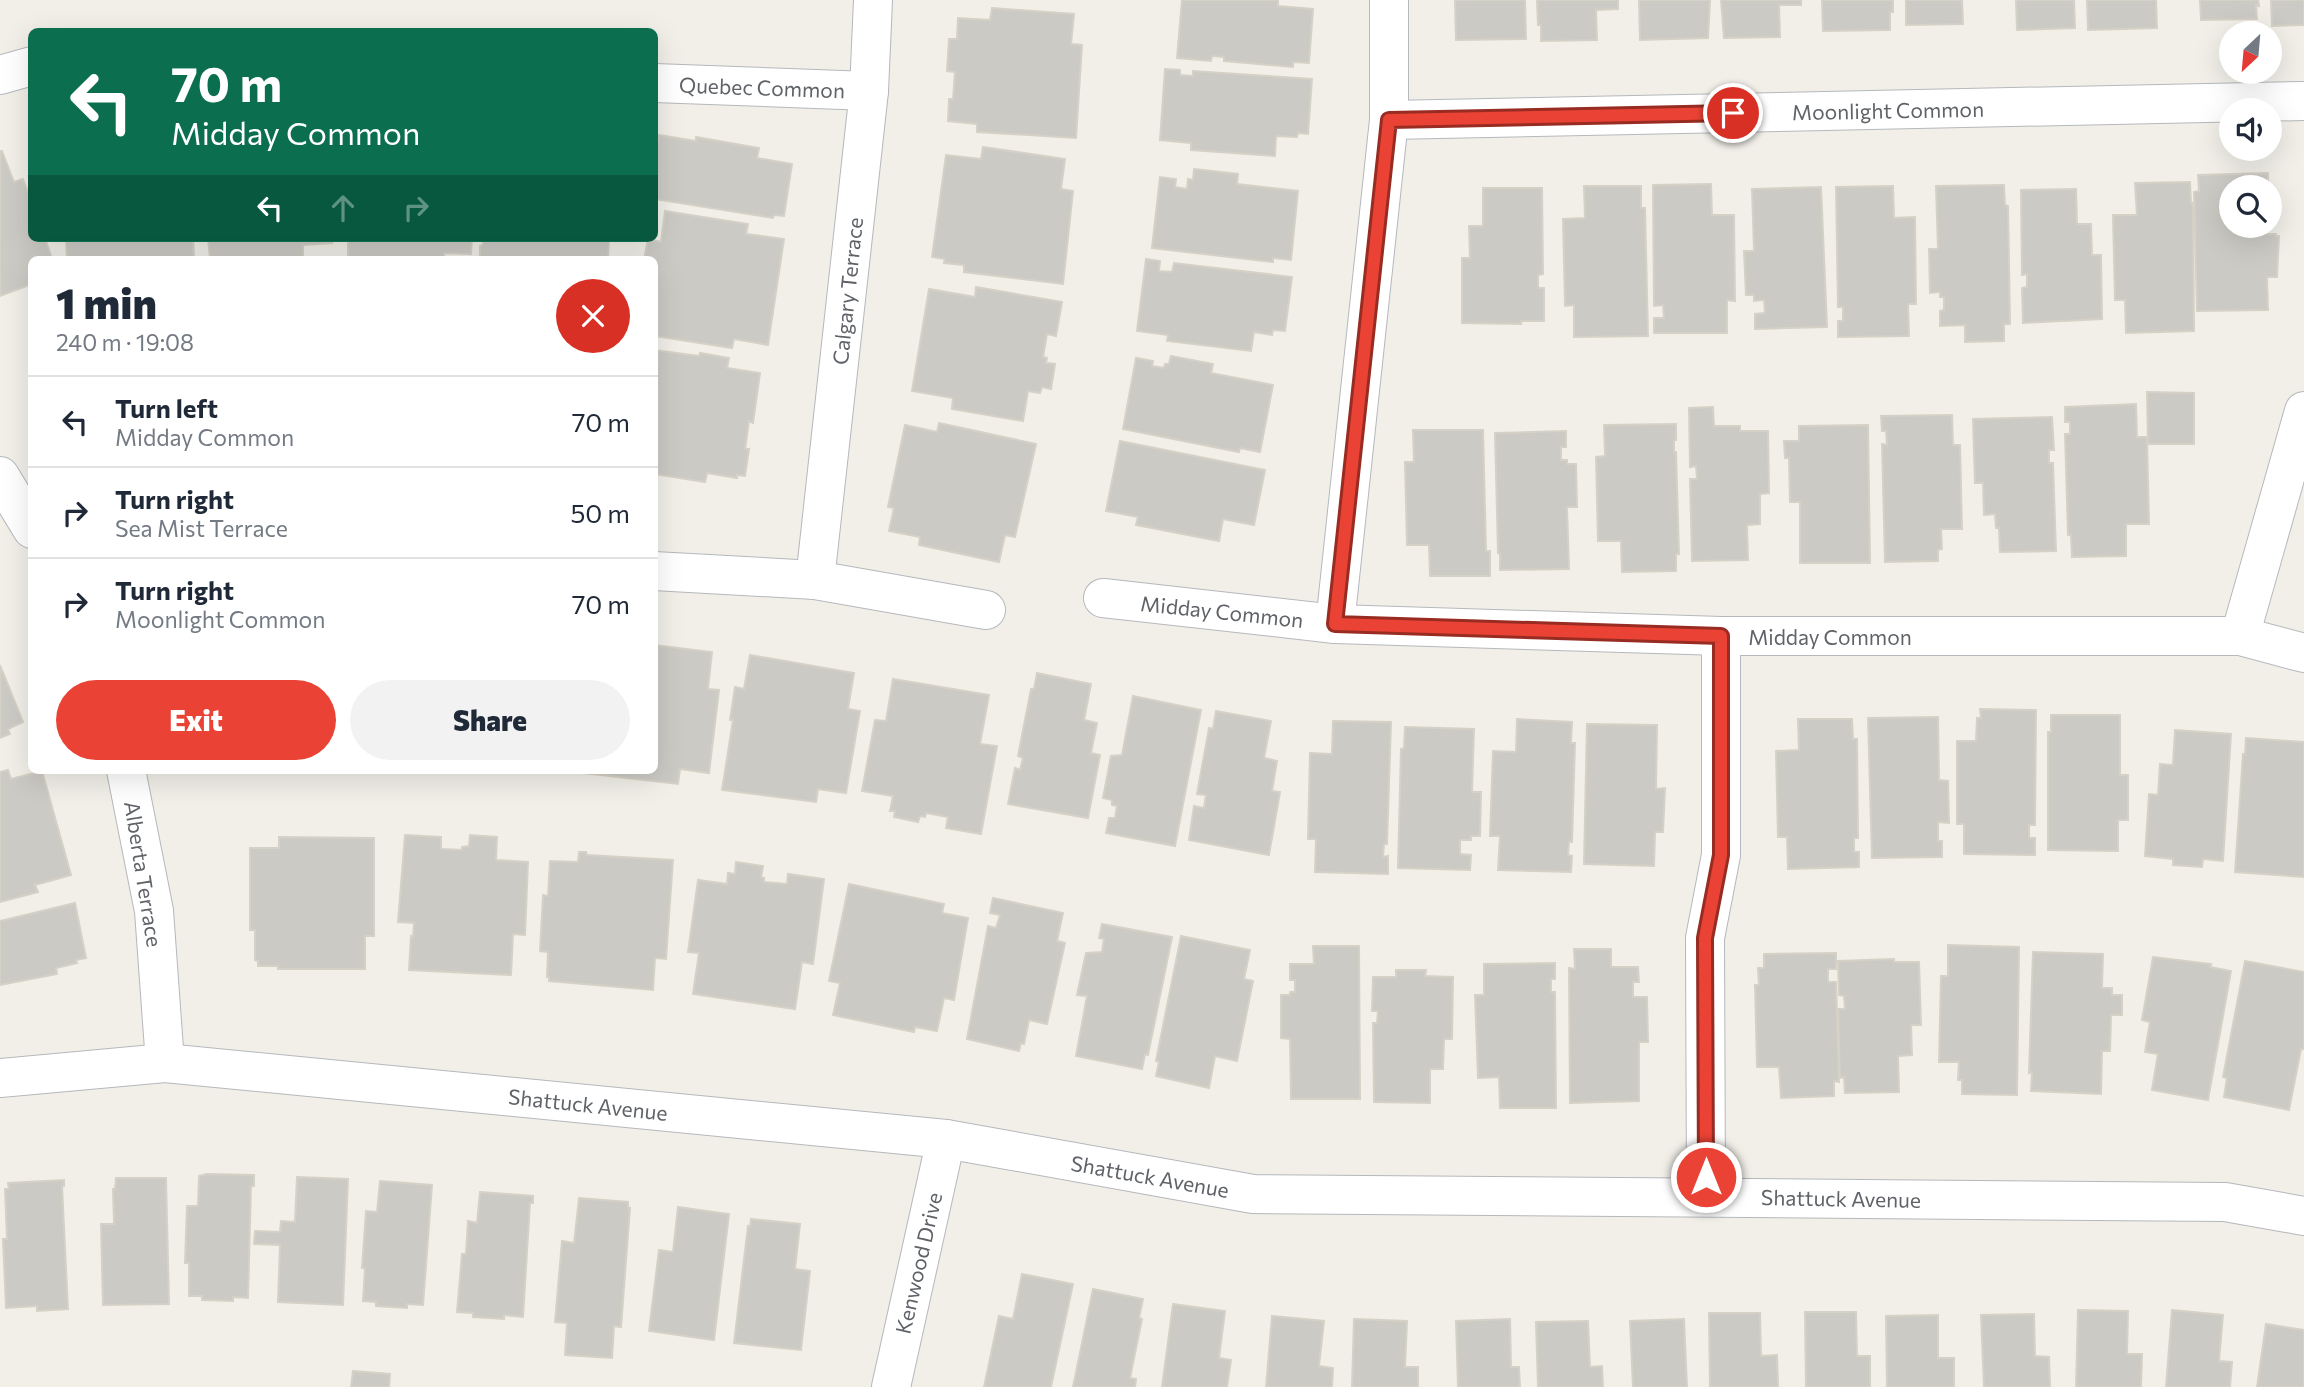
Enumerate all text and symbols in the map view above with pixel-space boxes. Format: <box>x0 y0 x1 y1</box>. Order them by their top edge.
north arrow <box>2219 21 2282 84</box>
map controls <box>2219 21 2282 238</box>
text: 70 m <box>171 52 282 112</box>
icon: left <box>56 56 147 147</box>
street label: Quebec Common <box>679 72 845 102</box>
pin <box>1703 83 1763 143</box>
icon: arrive <box>1714 94 1752 132</box>
street label: Moonlight Common <box>1792 96 1984 124</box>
button: sound <box>2219 98 2282 161</box>
text: Midday Common <box>171 112 420 152</box>
button: search <box>2219 175 2282 238</box>
icon: left <box>251 189 289 227</box>
icon: ahead <box>324 189 362 227</box>
icon: right <box>397 189 435 227</box>
street label: Calgary Terrace <box>827 216 867 366</box>
text: 1 min <box>56 276 157 328</box>
button: close <box>556 279 630 353</box>
text: 240 m · 19:08 <box>56 328 194 356</box>
text: Turn left <box>115 392 218 423</box>
icon: left <box>56 403 94 441</box>
text: 70 m <box>572 406 630 437</box>
text: Midday Common <box>115 423 294 451</box>
text: Turn right <box>115 483 234 514</box>
icon: right <box>56 494 94 532</box>
text: 50 m <box>570 497 630 528</box>
text: Sea Mist Terrace <box>115 514 288 542</box>
text: Turn right <box>115 574 234 605</box>
icon: right <box>56 585 94 623</box>
text: 70 m <box>572 588 630 619</box>
street label: Midday Common <box>1139 590 1305 632</box>
text: Moonlight Common <box>115 605 325 633</box>
street label: Midday Common <box>1748 624 1912 649</box>
button: Exit <box>56 680 336 760</box>
button: Share <box>350 680 630 760</box>
street label: Alberta Terrace <box>120 799 168 949</box>
street label: Shattuck Avenue <box>507 1083 669 1125</box>
position arrow <box>1669 1140 1743 1214</box>
street label: Shattuck Avenue <box>1069 1150 1231 1202</box>
street label: Shattuck Avenue <box>1761 1184 1921 1212</box>
street label: Kenwood Drive <box>890 1190 946 1336</box>

